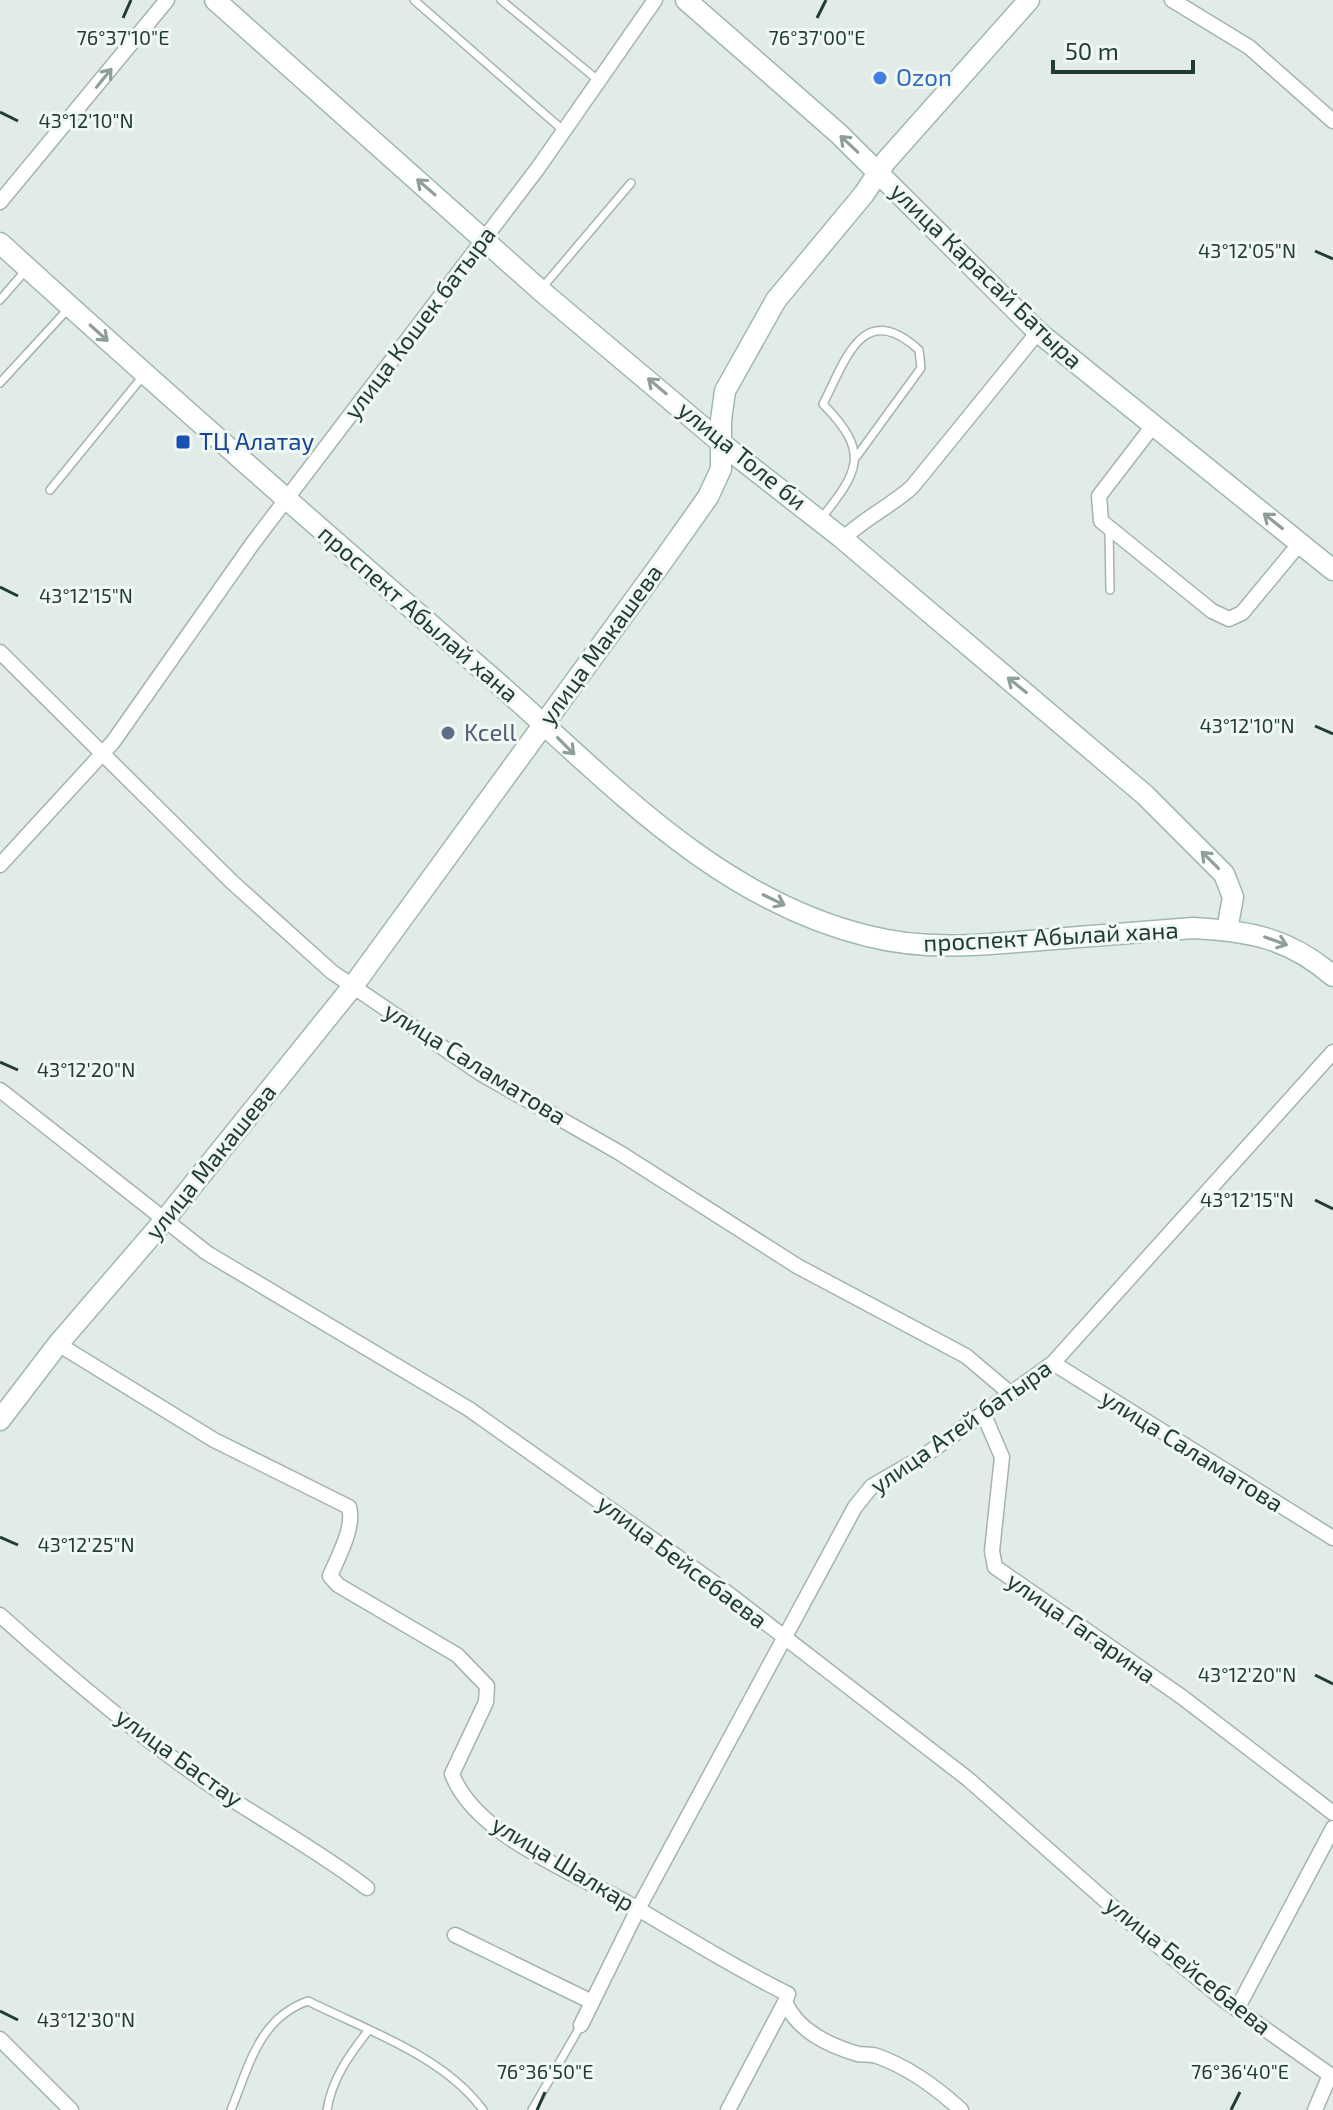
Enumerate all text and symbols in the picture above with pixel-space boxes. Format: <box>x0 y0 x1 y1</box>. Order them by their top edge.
scale bar <box>1053 24 1193 74</box>
text: 76°37'10"E <box>77 25 169 49</box>
text: 76°37'00"E <box>769 25 865 49</box>
text: 50 m <box>1065 36 1119 65</box>
place label: Ozon <box>896 62 952 91</box>
one-way arrow <box>96 68 113 89</box>
marker: Ozon <box>871 69 889 87</box>
text: 43°12'10"N <box>38 108 134 132</box>
one-way arrow <box>839 134 859 153</box>
street label: улица Карасай Батыра <box>884 176 1089 375</box>
one-way arrow <box>416 179 436 197</box>
street label: улица Кошек батыра <box>337 220 502 425</box>
text: 43°12'05"N <box>1198 238 1296 262</box>
one-way arrow <box>89 324 109 343</box>
one-way arrow <box>648 377 668 395</box>
street label: улица Толе би <box>672 394 813 516</box>
place label: ТЦ Алатау <box>199 426 315 456</box>
marker: ТЦ Алатау <box>174 433 192 451</box>
one-way arrow <box>1263 512 1284 529</box>
street label: проспект Абылай хана <box>313 518 525 708</box>
street label: улица Макашева <box>532 558 669 731</box>
text: 43°12'15"N <box>39 583 133 607</box>
one-way arrow <box>1008 676 1028 694</box>
text: 43°12'10"N <box>1199 713 1295 737</box>
place label: Kcell <box>464 717 517 746</box>
marker: Kcell <box>439 724 457 742</box>
one-way arrow <box>556 736 575 755</box>
one-way arrow <box>1200 850 1219 870</box>
one-way arrow <box>762 893 786 908</box>
street label: проспект Абылай хана <box>923 914 1179 957</box>
one-way arrow <box>1263 935 1288 950</box>
street label: улица Саламатова <box>379 995 572 1131</box>
text: 43°12'20"N <box>37 1057 135 1081</box>
street label: улица Макашева <box>138 1077 282 1245</box>
text: 43°12'15"N <box>1200 1187 1294 1211</box>
street label: улица Атей батыра <box>864 1352 1057 1500</box>
street label: улица Саламатова <box>1096 1382 1289 1518</box>
street label: улица Бейсебаева <box>592 1488 773 1635</box>
text: 43°12'25"N <box>37 1532 135 1556</box>
street label: улица Гагарина <box>1001 1565 1162 1690</box>
text: 43°12'20"N <box>1198 1662 1296 1686</box>
street label: улица Бастау <box>110 1701 249 1813</box>
street label: улица Шалкар <box>487 1809 640 1918</box>
street label: улица Бейсебаева <box>1100 1889 1278 2041</box>
text: 43°12'30"N <box>37 2007 135 2031</box>
text: 76°36'50"E <box>497 2059 593 2083</box>
text: 76°36'40"E <box>1191 2059 1289 2083</box>

